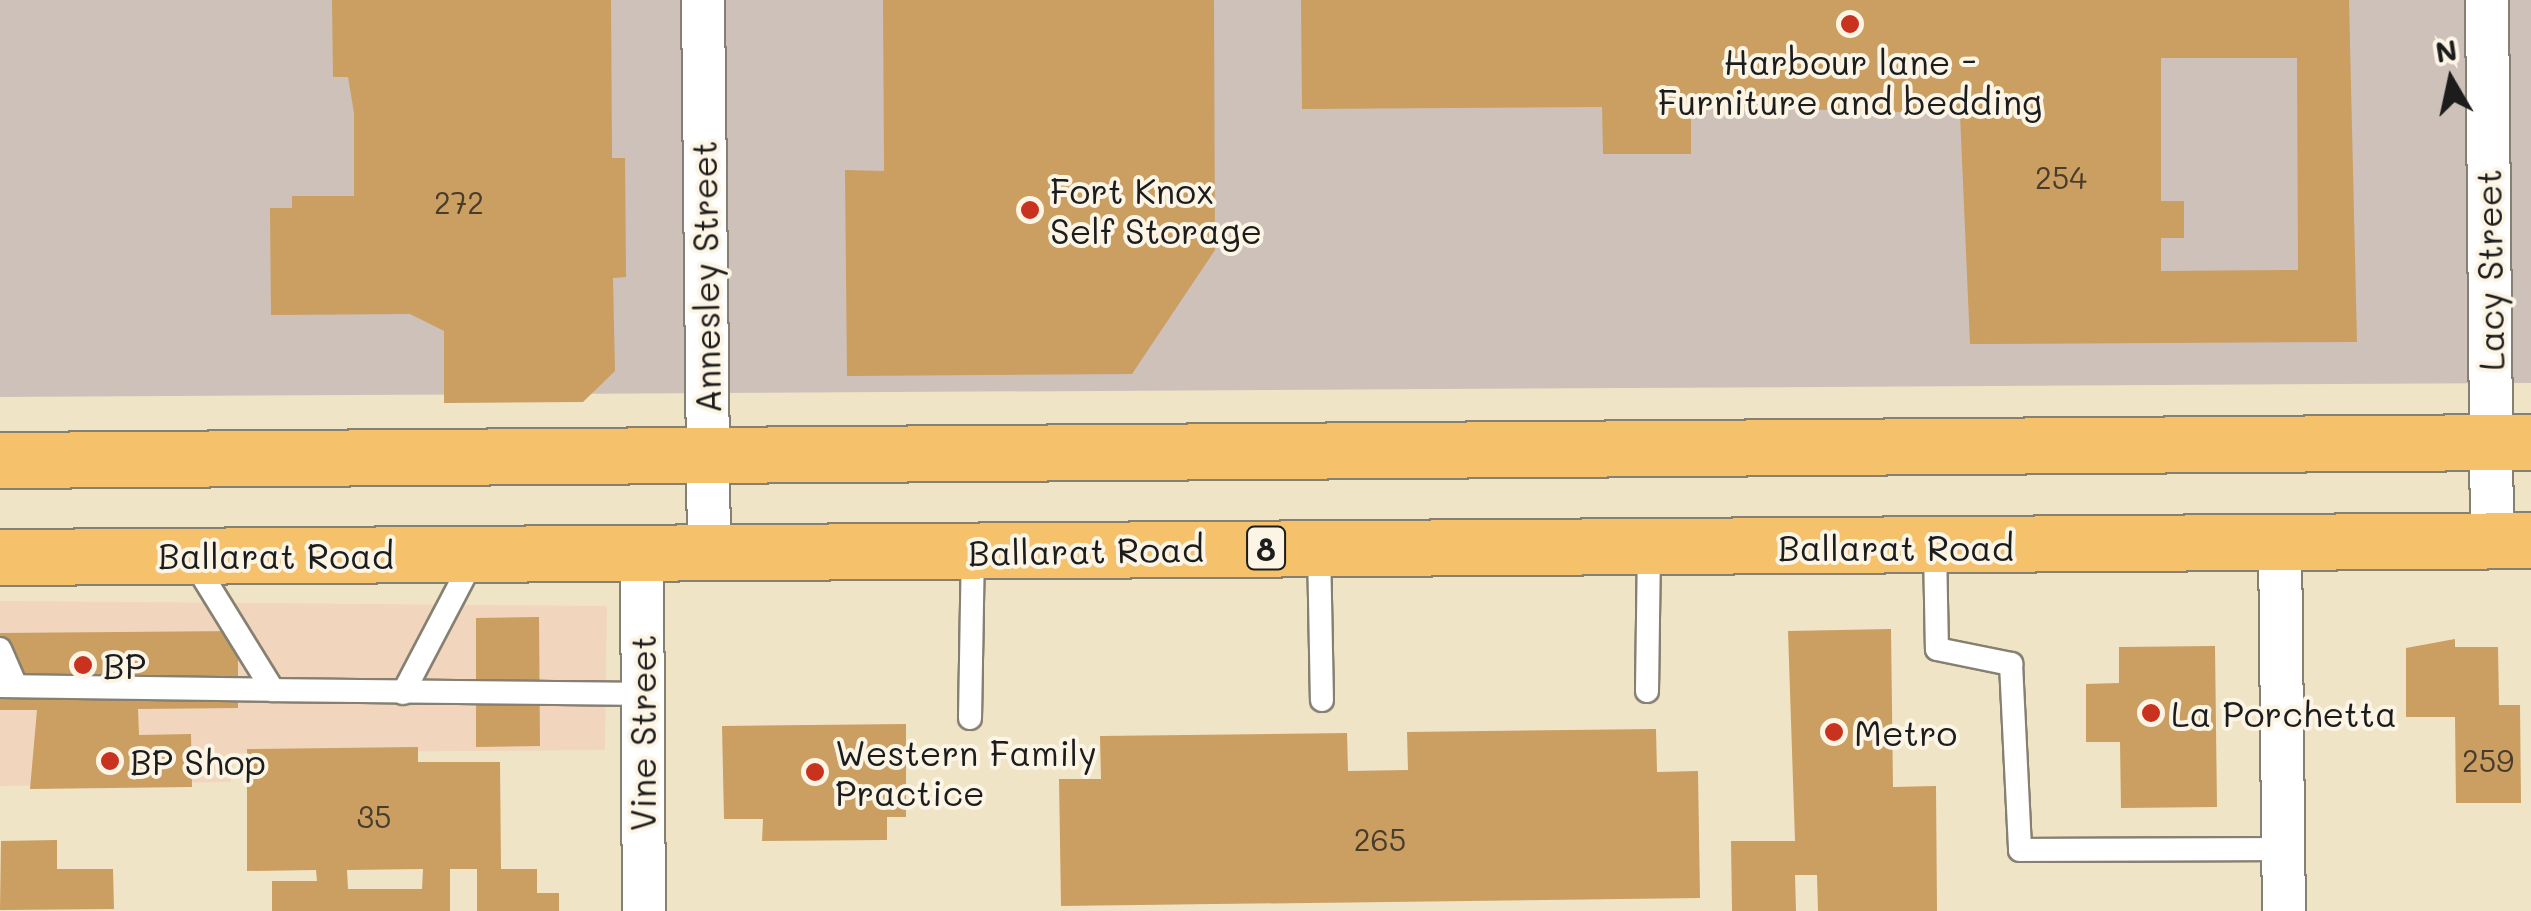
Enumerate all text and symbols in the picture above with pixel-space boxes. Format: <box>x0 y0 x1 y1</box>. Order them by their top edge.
marker: Harbour lane - Furniture and bedding <box>1839 13 1861 35</box>
north arrow <box>2401 30 2501 130</box>
text: N <box>2433 31 2460 70</box>
place label: Harbour lane - Furniture and bedding <box>1658 40 2042 122</box>
street label: Annesley Street <box>682 140 728 414</box>
house number: 254 <box>2035 159 2087 195</box>
place label: Fort Knox Self Storage <box>1050 169 1262 251</box>
street label: Lacy Street <box>2466 169 2512 371</box>
house number: 272 <box>434 184 484 220</box>
marker: Fort Knox Self Storage <box>1019 199 1041 221</box>
road number: 8 <box>1246 521 1286 575</box>
street label: Ballarat Road <box>1778 526 2014 568</box>
street label: Ballarat Road <box>968 527 1204 573</box>
street label: Ballarat Road <box>158 534 394 576</box>
street label: Vine Street <box>621 635 663 831</box>
place label: BP <box>103 644 146 686</box>
marker: BP <box>72 654 94 676</box>
place label: La Porchetta <box>2171 692 2397 734</box>
marker: La Porchetta <box>2140 702 2162 724</box>
place label: Metro <box>1854 711 1957 753</box>
marker: Metro <box>1823 721 1845 743</box>
place label: Western Family Practice <box>835 731 1097 813</box>
place label: BP Shop <box>130 740 266 782</box>
house number: 259 <box>2462 742 2514 778</box>
marker: BP Shop <box>99 750 121 772</box>
marker: Western Family Practice <box>804 761 826 783</box>
house number: 35 <box>356 798 392 834</box>
house number: 265 <box>1354 821 1406 857</box>

